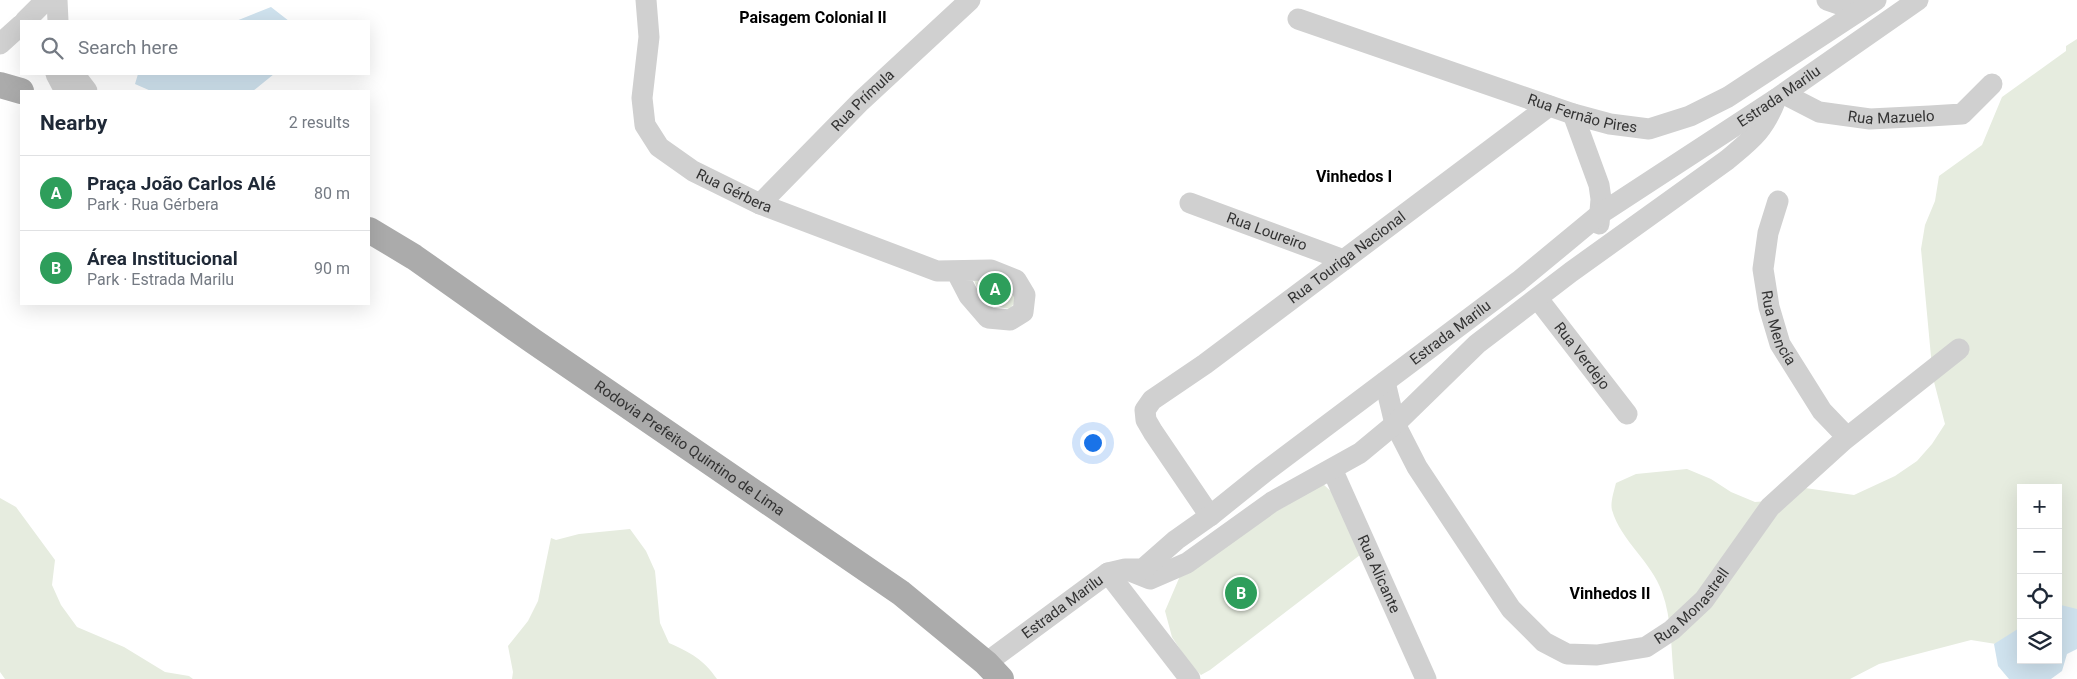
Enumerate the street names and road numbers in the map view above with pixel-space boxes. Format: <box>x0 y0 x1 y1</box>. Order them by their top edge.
street label: Estrada Marilu <box>1734 62 1824 131</box>
street label: Rua Prímula <box>827 66 898 135</box>
street label: Rua Fernão Pires <box>1525 90 1638 136</box>
street label: Rua Mazuelo <box>1847 107 1935 128</box>
street label: Rua Gérbera <box>693 165 774 217</box>
street label: Rua Loureiro <box>1224 208 1310 255</box>
street label: Rua Touriga Nacional <box>1284 208 1409 308</box>
street label: Rua Mencía <box>1758 289 1800 369</box>
street label: Estrada Marilu <box>1406 296 1494 369</box>
street label: Rua Verdejo <box>1550 319 1614 393</box>
street label: Rodovia Prefeito Quintino de Lima <box>591 377 788 520</box>
street label: Rua Alicante <box>1354 532 1404 616</box>
street label: Rua Monastrell <box>1651 564 1733 648</box>
street label: Estrada Marilu <box>1018 571 1107 642</box>

